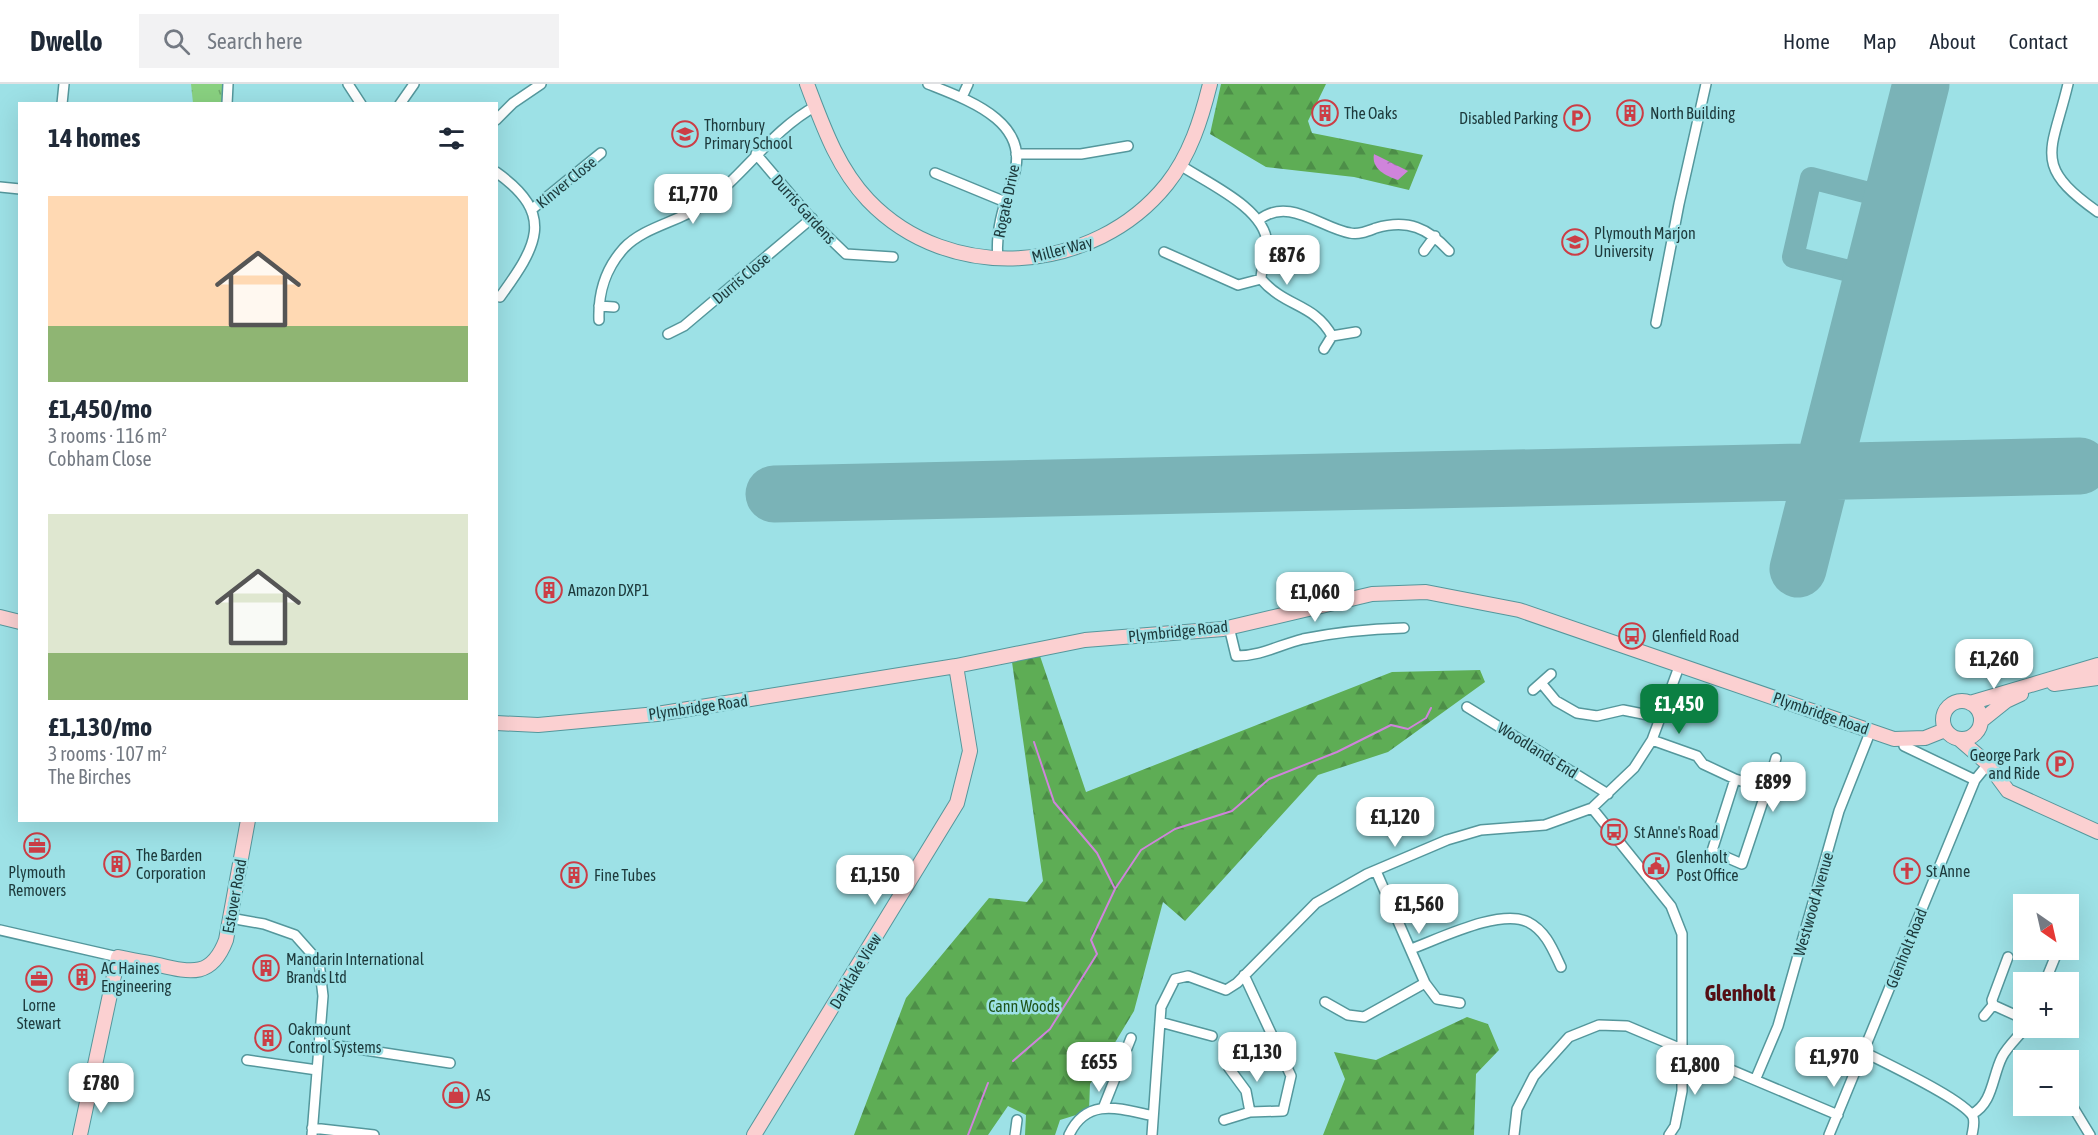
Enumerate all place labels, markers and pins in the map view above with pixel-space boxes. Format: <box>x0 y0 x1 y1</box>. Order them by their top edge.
building icon: The Oaks <box>1310 98 1340 128</box>
building icon: North Building <box>1615 98 1645 128</box>
parking icon: Disabled Parking <box>1562 103 1592 133</box>
place label: The Oaks <box>1344 104 1398 122</box>
place label: North Building <box>1650 104 1735 123</box>
place label: Disabled Parking <box>1459 109 1558 128</box>
place label: Thornbury Primary School <box>704 116 793 153</box>
school or university icon: Thornbury Primary School <box>670 119 700 149</box>
pin: £1,770 <box>644 174 742 225</box>
place label: Plymouth Marjon University <box>1594 224 1696 261</box>
school or university icon: Plymouth Marjon University <box>1560 227 1590 257</box>
pin: £876 <box>1251 235 1323 286</box>
pin: £1,060 <box>1266 572 1364 623</box>
building icon: Amazon DXP1 <box>534 575 564 605</box>
place label: Amazon DXP1 <box>568 581 649 599</box>
bus stop icon: Glenfield Road <box>1617 621 1647 651</box>
place label: Glenfield Road <box>1652 627 1739 645</box>
pin: £1,260 <box>1945 639 2043 690</box>
pin: £1,450 <box>1630 684 1728 735</box>
place label: George Park and Ride <box>1970 746 2040 782</box>
parking icon: George Park and Ride <box>2045 749 2075 779</box>
pin: £899 <box>1737 762 1809 813</box>
pin: £1,120 <box>1346 797 1444 848</box>
bus stop icon: St Anne's Road <box>1599 817 1629 847</box>
place label: St Anne's Road <box>1634 823 1719 841</box>
office icon: Plymouth Removers <box>22 831 52 861</box>
place label: The Barden Corporation <box>136 846 206 883</box>
place label: Glenholt Post Office <box>1676 848 1739 884</box>
building icon: The Barden Corporation <box>102 849 132 879</box>
public building icon: Glenholt Post Office <box>1641 851 1671 881</box>
pin: £1,150 <box>826 855 924 906</box>
church icon: St Anne <box>1892 856 1922 886</box>
building icon: Fine Tubes <box>559 860 589 890</box>
place label: St Anne <box>1926 862 1970 880</box>
place label: Plymouth Removers <box>8 863 66 899</box>
place label: Fine Tubes <box>594 866 656 884</box>
pin: £1,560 <box>1370 884 1468 935</box>
place label: Mandarin International Brands Ltd <box>286 950 425 986</box>
building icon: Mandarin International Brands Ltd <box>251 953 281 983</box>
place label: AC Haines Engineering <box>101 959 172 996</box>
building icon: AC Haines Engineering <box>67 962 97 992</box>
office icon: Lorne Stewart <box>24 964 54 994</box>
place label: Lorne Stewart <box>17 996 62 1032</box>
place label: Oakmount Control Systems <box>288 1020 382 1057</box>
building icon: Oakmount Control Systems <box>253 1023 283 1053</box>
pin: £1,130 <box>1208 1032 1306 1083</box>
pin: £1,970 <box>1785 1037 1883 1088</box>
pin: £655 <box>1063 1042 1135 1093</box>
pin: £1,800 <box>1646 1045 1744 1096</box>
pin: £780 <box>65 1063 137 1114</box>
shop icon: AS <box>441 1080 471 1110</box>
place label: AS <box>476 1086 491 1104</box>

